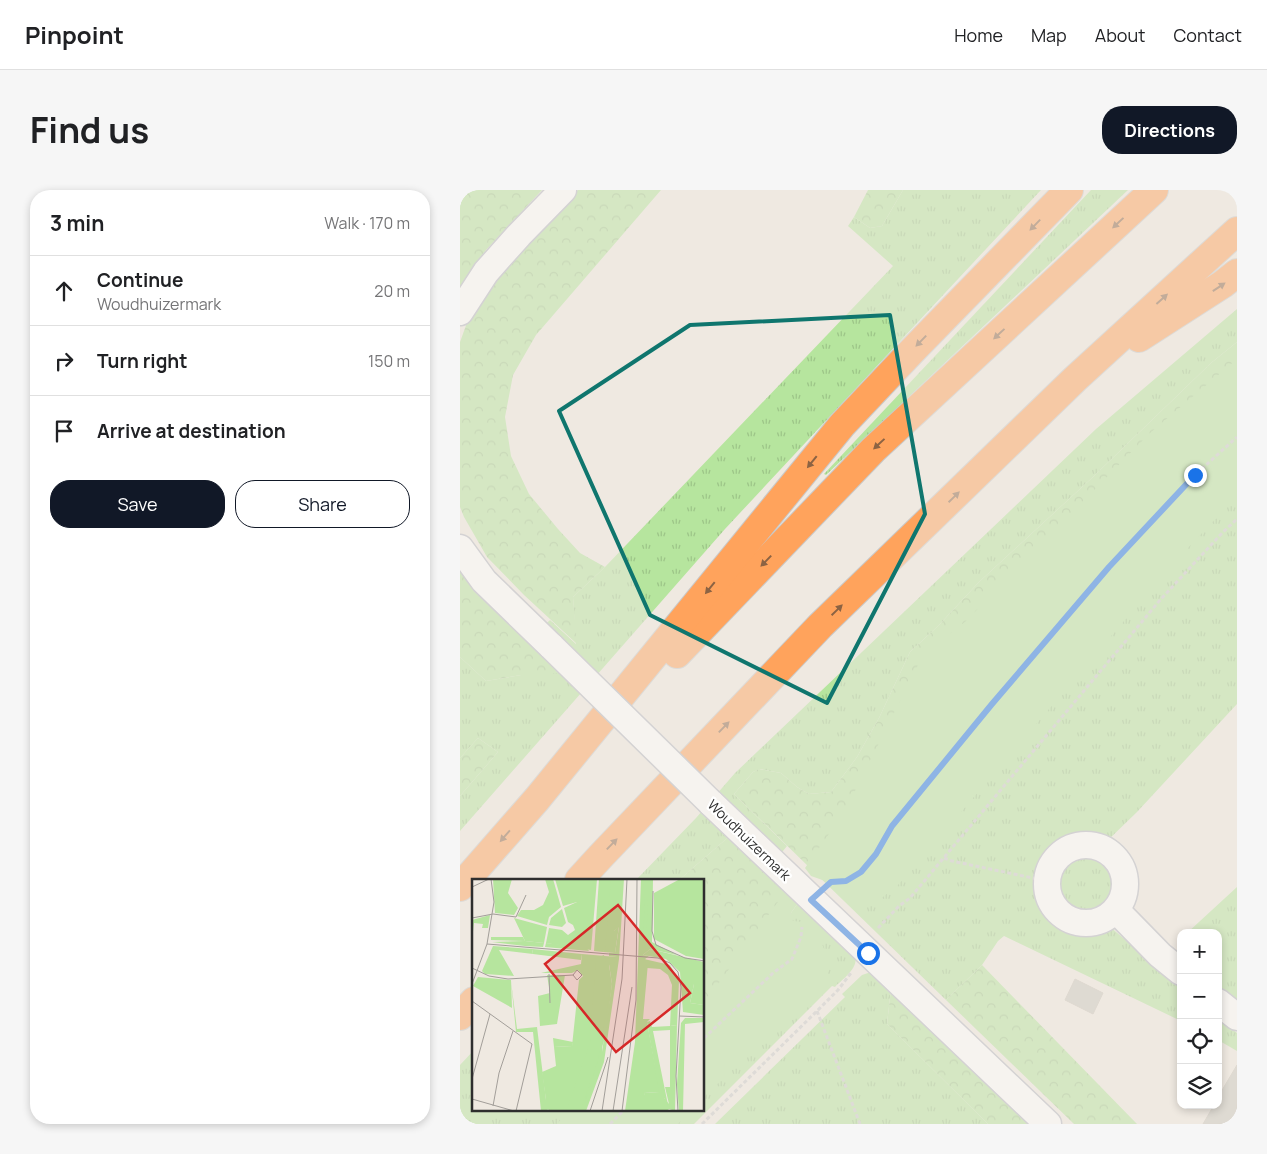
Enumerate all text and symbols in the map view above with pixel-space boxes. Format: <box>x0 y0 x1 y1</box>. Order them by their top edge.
text: Pinpoint <box>25 18 124 51</box>
text: Home <box>954 23 1003 47</box>
text: Map <box>1031 23 1067 47</box>
text: About <box>1095 23 1145 47</box>
text: Contact <box>1173 23 1242 47</box>
text: Find us <box>30 106 149 154</box>
button: Directions <box>1102 106 1237 154</box>
text: 3 min <box>50 209 104 237</box>
text: Walk · 170 m <box>324 212 410 234</box>
one-way arrow <box>1112 217 1124 229</box>
one-way arrow <box>1029 219 1041 231</box>
text: Continue <box>97 267 183 293</box>
icon: ahead <box>50 277 78 305</box>
text: 20 m <box>374 280 410 302</box>
one-way arrow <box>1212 282 1226 292</box>
text: Woudhuizermark <box>97 293 221 315</box>
one-way arrow <box>1156 293 1168 305</box>
one-way arrow <box>993 328 1005 340</box>
one-way arrow <box>915 335 927 347</box>
icon: right <box>50 347 78 375</box>
text: Turn right <box>97 348 187 374</box>
text: 150 m <box>368 350 410 372</box>
icon: arrive <box>50 417 78 445</box>
text: Arrive at destination <box>97 418 286 444</box>
one-way arrow <box>874 438 886 450</box>
one-way arrow <box>807 455 818 468</box>
route end <box>1184 464 1207 487</box>
button: Save <box>50 480 225 528</box>
button: Share <box>235 480 410 528</box>
one-way arrow <box>948 491 960 503</box>
one-way arrow <box>760 554 772 566</box>
one-way arrow <box>704 581 715 594</box>
one-way arrow <box>831 604 843 616</box>
one-way arrow <box>718 721 730 733</box>
street label: Woudhuizermark <box>704 795 796 885</box>
one-way arrow <box>499 829 511 841</box>
one-way arrow <box>606 838 618 850</box>
inset map <box>472 879 705 1112</box>
map controls <box>1177 929 1222 1109</box>
button: + <box>1177 929 1222 974</box>
route start <box>857 942 880 965</box>
button: − <box>1177 974 1222 1019</box>
button: locate <box>1177 1019 1222 1064</box>
button: layers <box>1177 1064 1222 1109</box>

